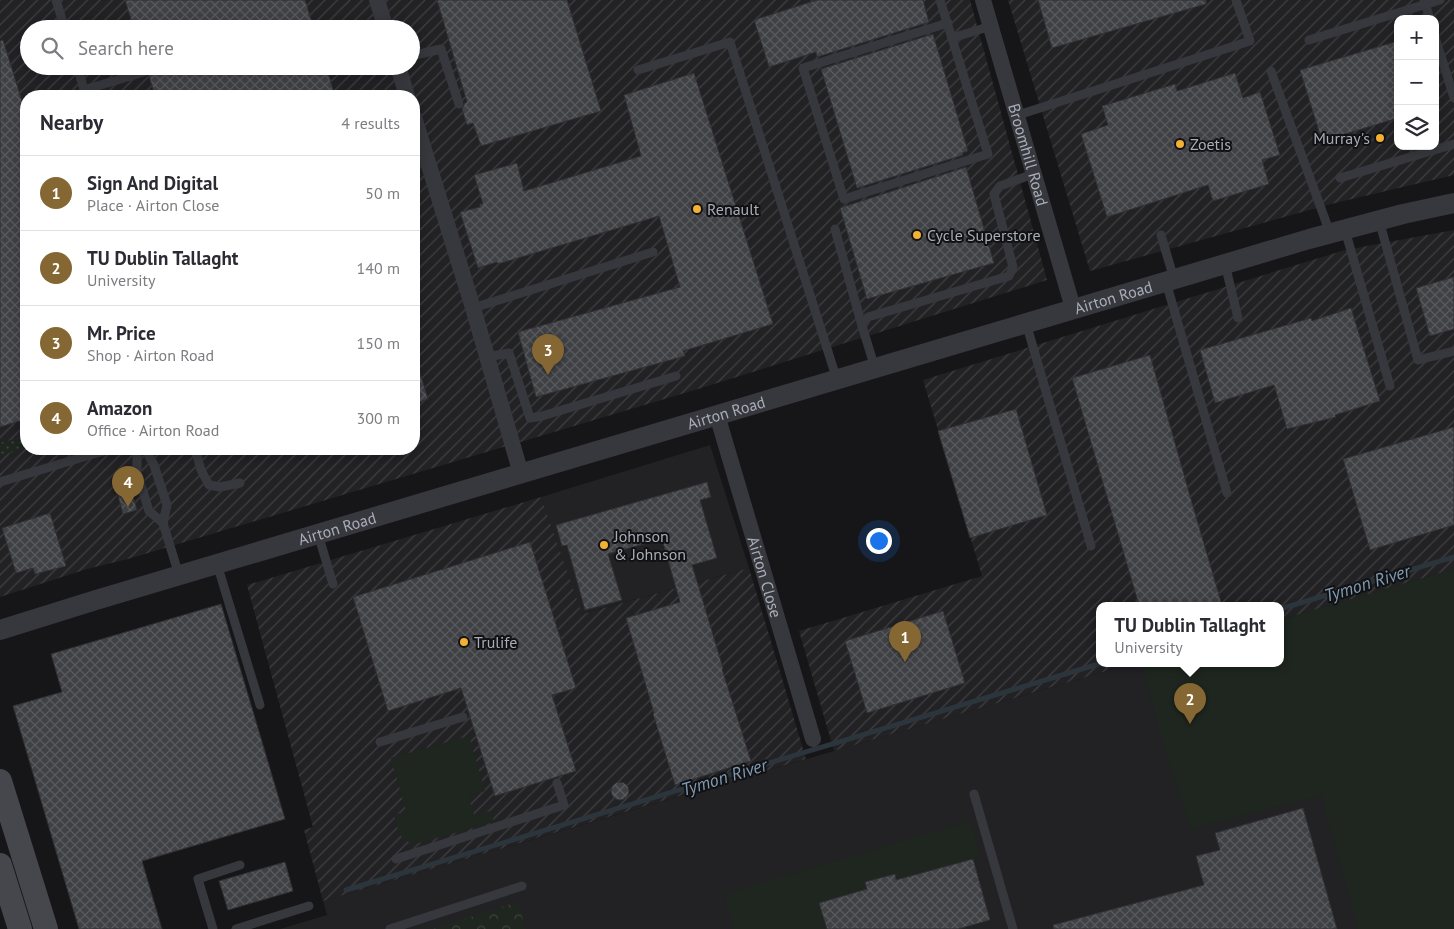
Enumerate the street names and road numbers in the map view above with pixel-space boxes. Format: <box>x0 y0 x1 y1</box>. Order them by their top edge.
street label: Broomhill Road <box>1004 101 1053 208</box>
street label: Airton Road <box>1072 276 1155 318</box>
street label: Airton Road <box>685 391 767 434</box>
street label: Airton Road <box>296 507 378 549</box>
street label: Airton Close <box>744 534 786 620</box>

